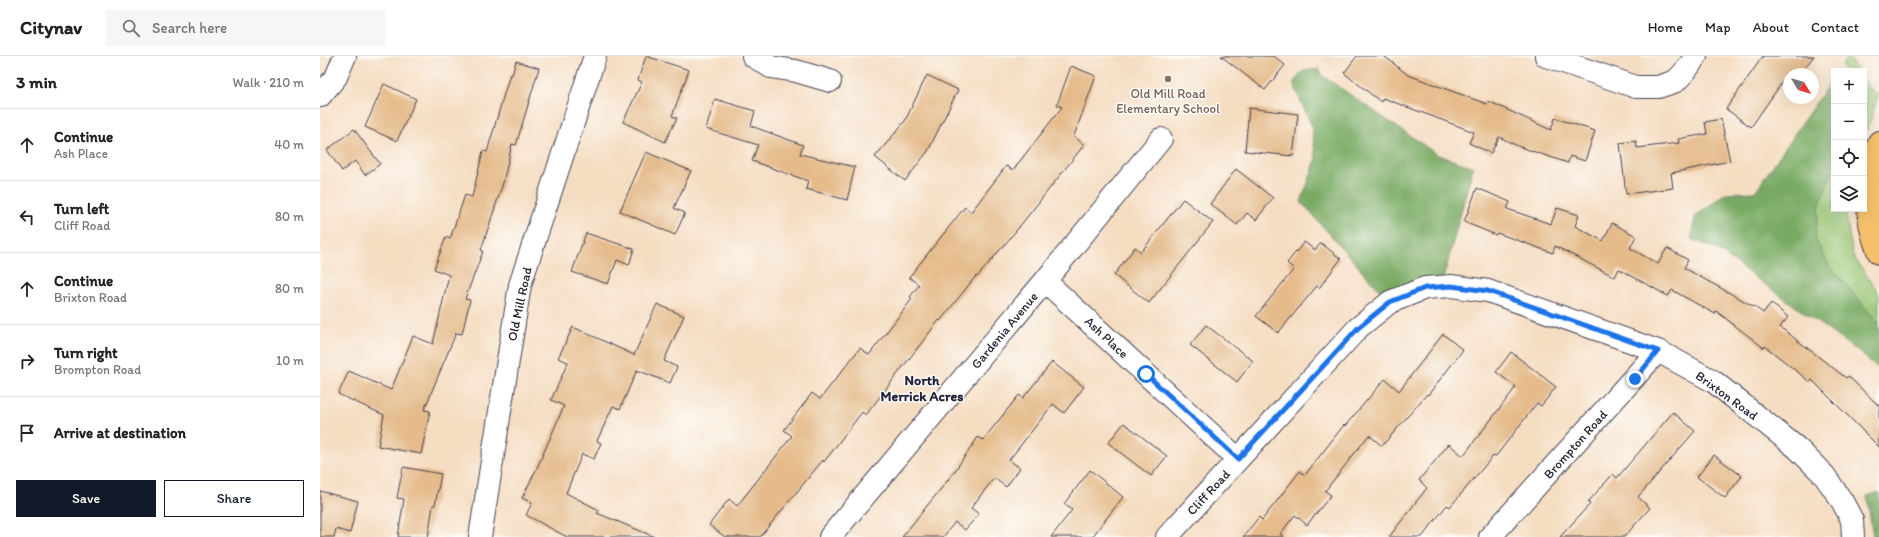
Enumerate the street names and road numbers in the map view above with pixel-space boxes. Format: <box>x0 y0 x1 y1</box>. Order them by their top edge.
street label: Old Mill Road <box>504 266 535 342</box>
street label: Gardenia Avenue <box>968 289 1041 372</box>
street label: Ash Place <box>1082 314 1131 361</box>
street label: Brixton Road <box>1693 368 1761 423</box>
street label: Brompton Road <box>1541 407 1610 482</box>
street label: Cliff Road <box>1184 467 1233 518</box>

